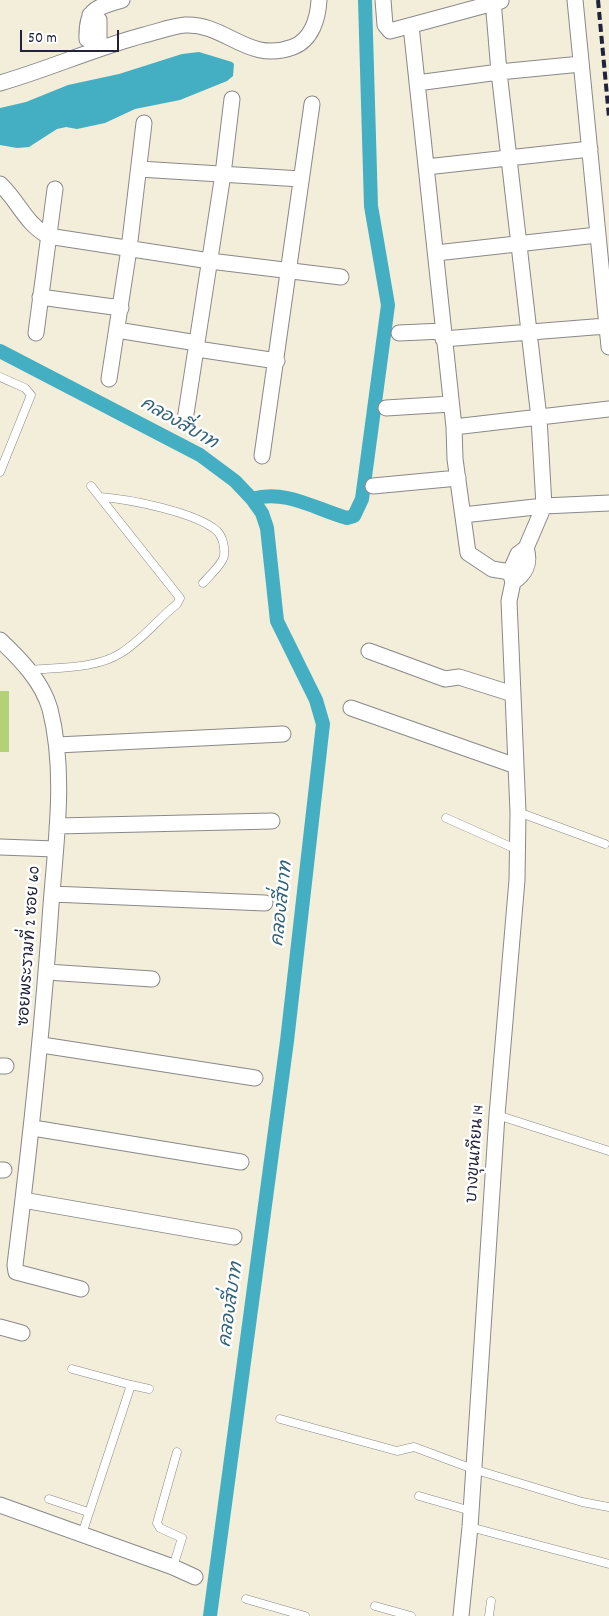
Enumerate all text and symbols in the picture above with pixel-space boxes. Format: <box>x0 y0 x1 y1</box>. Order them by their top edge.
scale bar <box>22 20 121 52</box>
text: 50 m <box>28 28 57 50</box>
water label: คลองสี่บาท <box>136 394 220 456</box>
water label: คลองสี่บาท <box>269 860 299 948</box>
street label: ซอยพระรามที่ 2 ซอย 60 <box>16 865 46 1027</box>
street label: บางขุนเทียน 14 <box>464 1104 490 1204</box>
water label: คลองสี่บาท <box>216 1261 250 1349</box>

